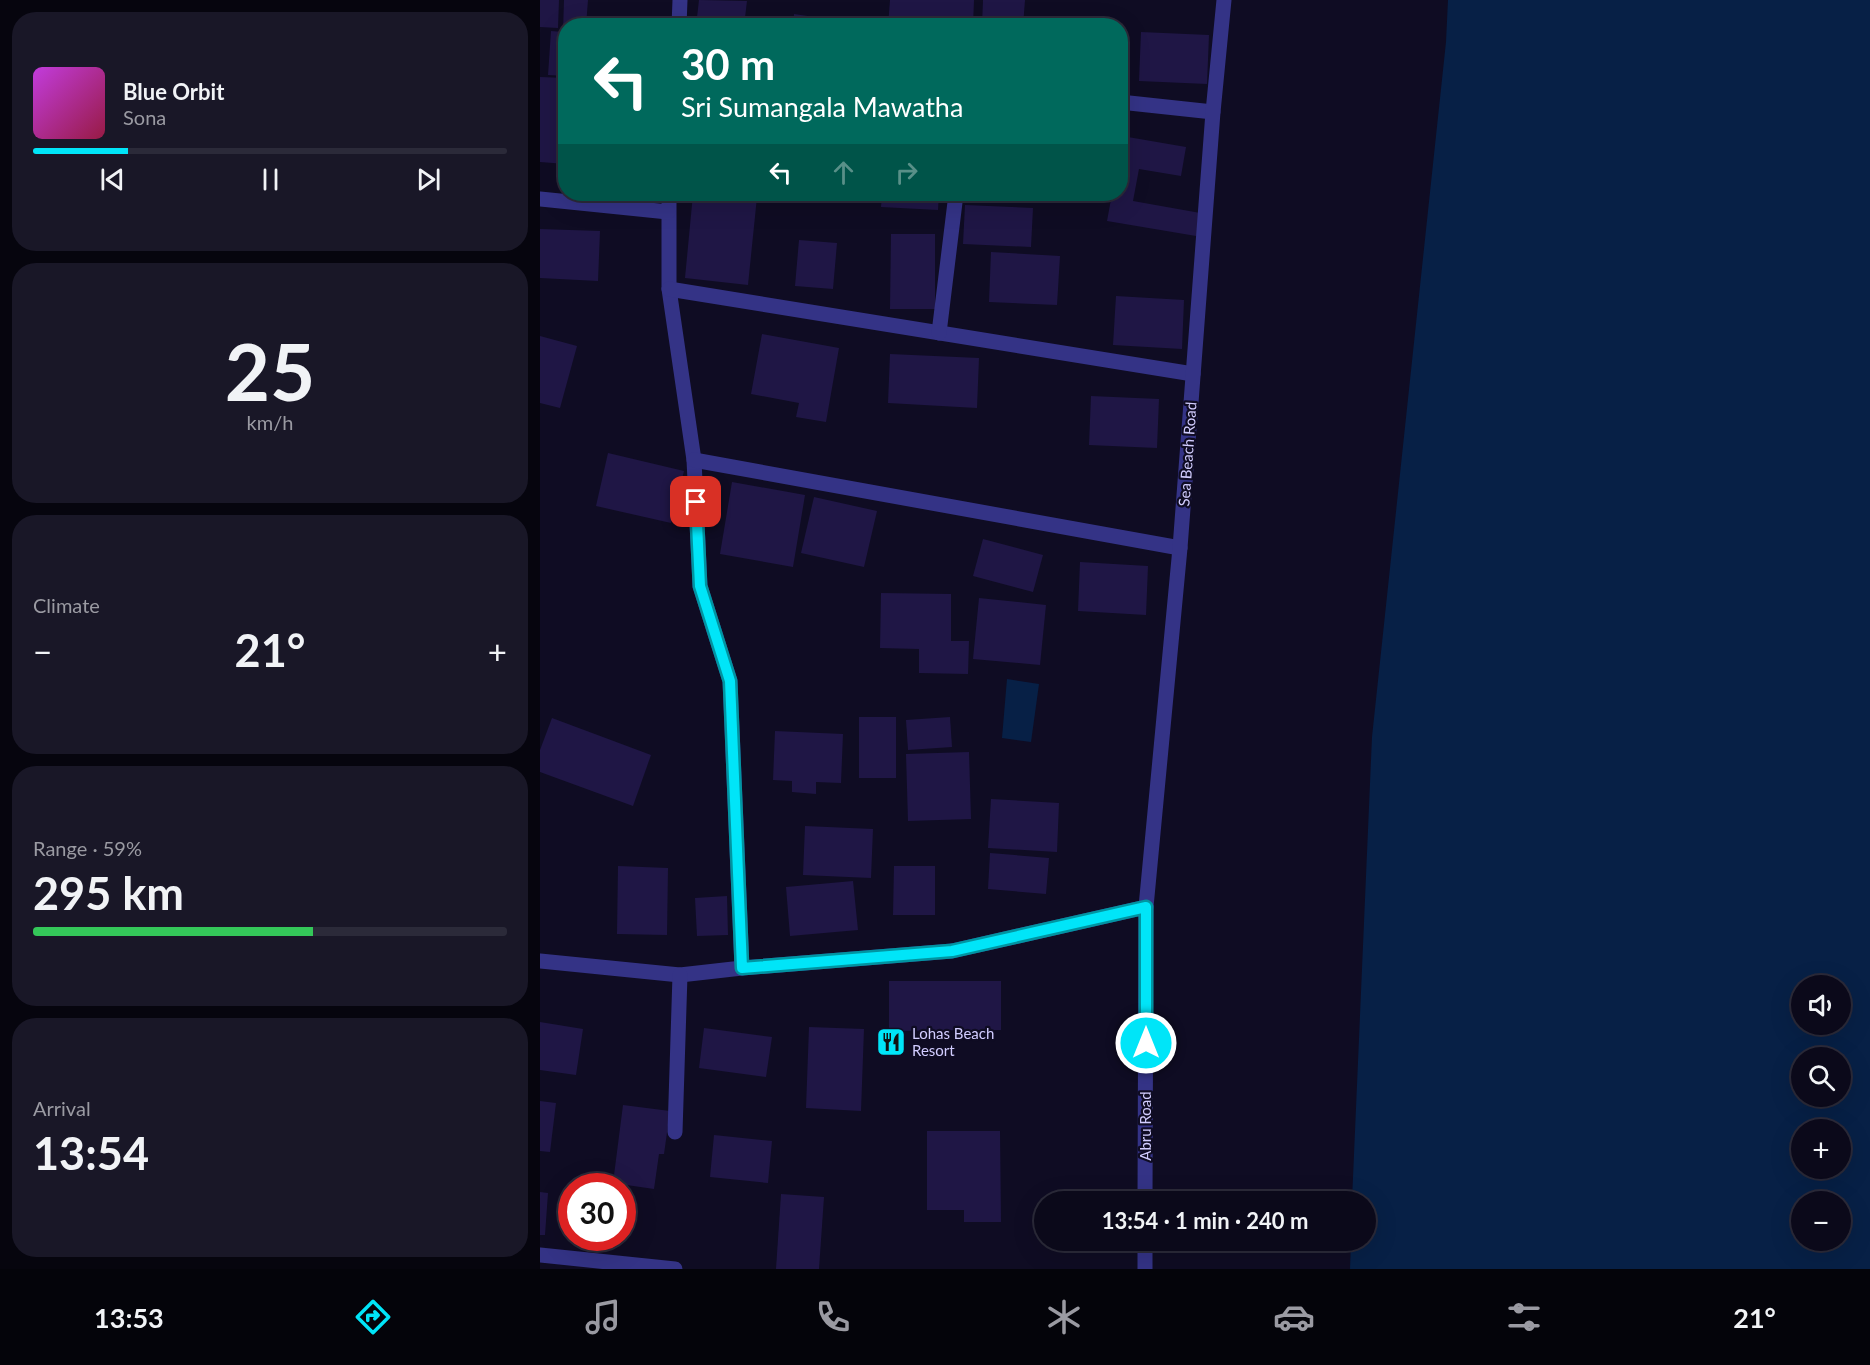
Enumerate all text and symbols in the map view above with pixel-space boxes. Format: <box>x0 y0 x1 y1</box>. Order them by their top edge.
text: 30 m <box>681 39 775 89</box>
icon: left <box>582 42 660 120</box>
text: Blue Orbit <box>123 78 224 105</box>
text: Sri Sumangala Mawatha <box>681 90 963 123</box>
text: Sona <box>123 105 166 129</box>
icon: left <box>764 156 797 189</box>
icon: ahead <box>827 156 860 189</box>
icon: right <box>890 156 923 189</box>
icon: previous <box>96 163 129 196</box>
icon: pause <box>254 163 287 196</box>
icon: next <box>412 163 445 196</box>
text: 25 <box>225 324 315 418</box>
street label: Sea Beach Road <box>1174 401 1200 507</box>
text: km/h <box>247 410 293 434</box>
pin <box>670 476 721 527</box>
icon: arrive <box>679 485 712 518</box>
text: Climate <box>33 593 100 617</box>
text: 21° <box>235 623 305 677</box>
text: − <box>33 631 52 671</box>
text: + <box>488 631 507 671</box>
text: Range · 59% <box>33 836 142 860</box>
text: 295 km <box>33 866 184 920</box>
map controls <box>1791 975 1851 1251</box>
button: sound <box>1791 975 1851 1035</box>
position arrow <box>1114 1011 1178 1075</box>
place label: Lohas Beach Resort <box>912 1024 994 1059</box>
restaurant icon: Lohas Beach Resort <box>875 1026 907 1058</box>
button: search <box>1791 1047 1851 1107</box>
street label: Abru Road <box>1136 1091 1154 1161</box>
text: Arrival <box>33 1096 91 1120</box>
button: + <box>1791 1119 1851 1179</box>
text: 13:54 <box>33 1126 149 1180</box>
speed limit sign: 30 <box>558 1173 636 1251</box>
button: − <box>1791 1191 1851 1251</box>
text: 13:54 · 1 min · 240 m <box>1102 1207 1308 1234</box>
icon: directions <box>352 1296 394 1338</box>
icon: music <box>582 1296 624 1338</box>
icon: phone <box>812 1296 854 1338</box>
icon: climate <box>1043 1296 1085 1338</box>
icon: car <box>1273 1296 1315 1338</box>
icon: filters <box>1503 1296 1545 1338</box>
text: 13:53 <box>94 1301 164 1334</box>
text: 21° <box>1733 1301 1776 1334</box>

